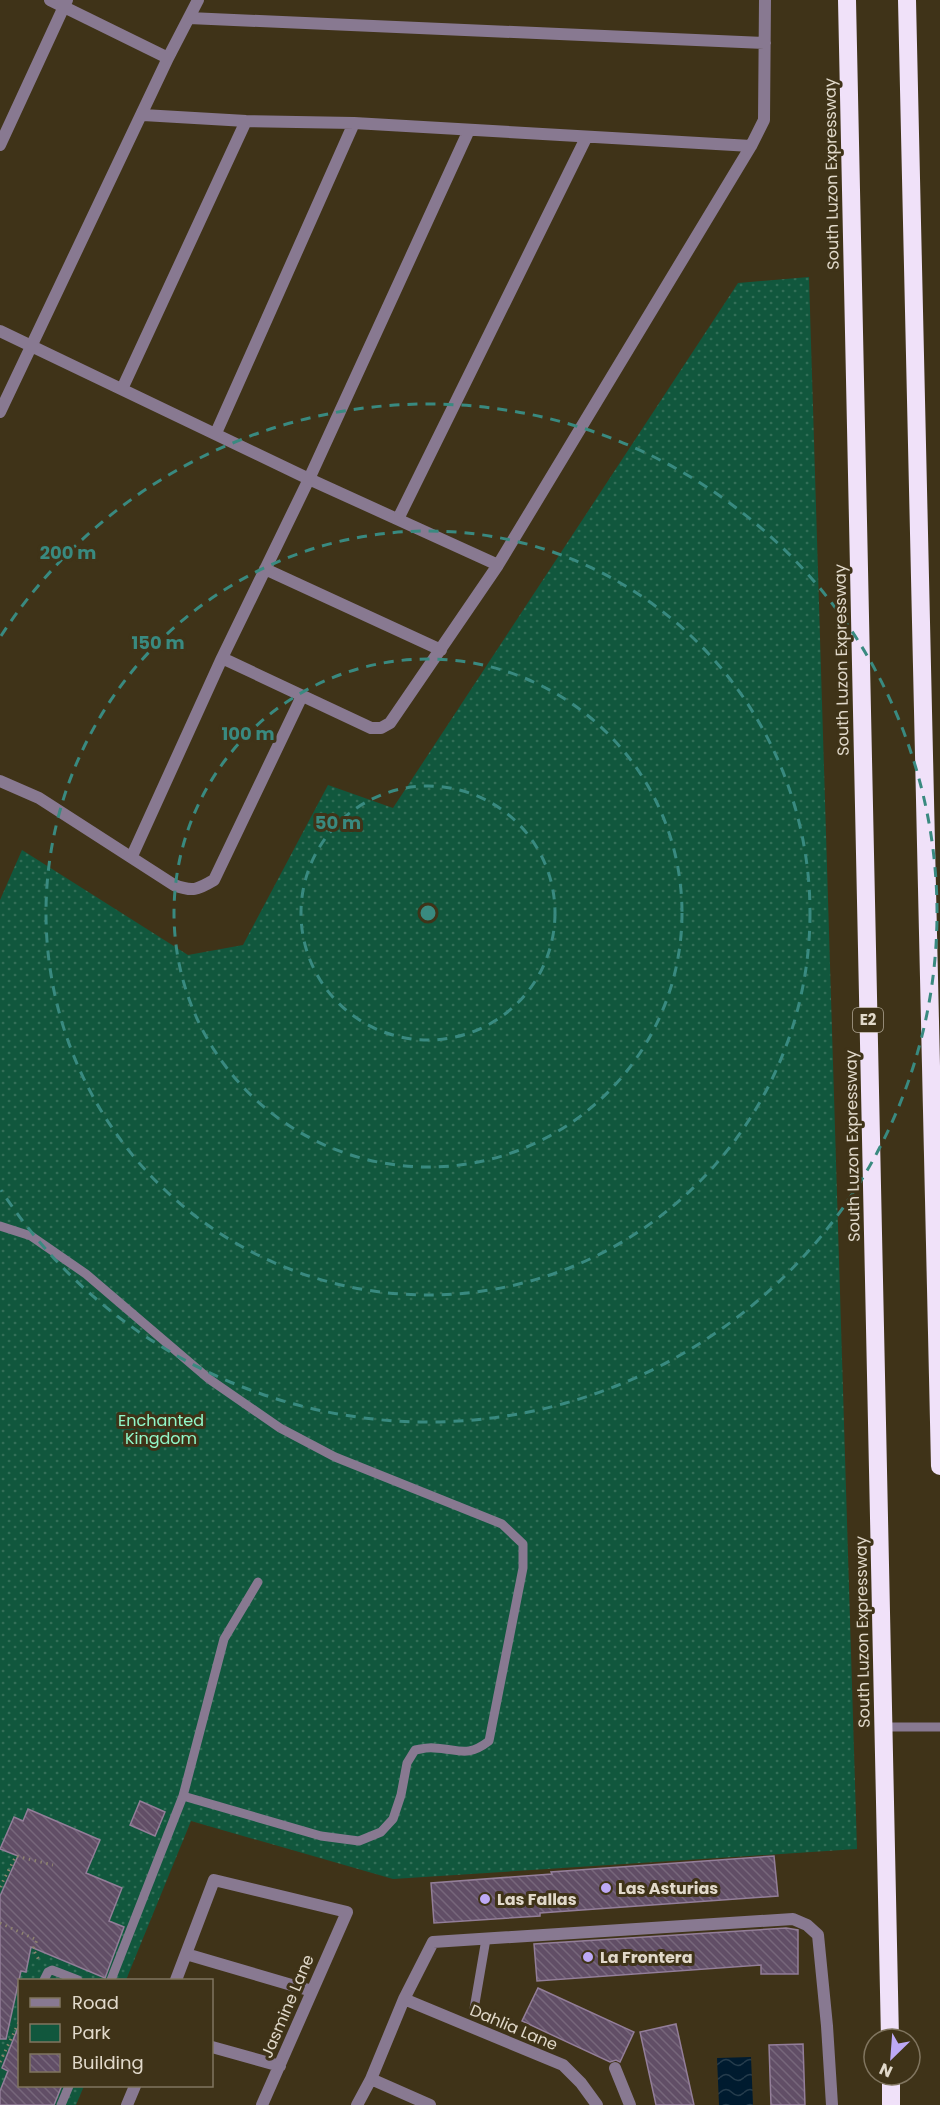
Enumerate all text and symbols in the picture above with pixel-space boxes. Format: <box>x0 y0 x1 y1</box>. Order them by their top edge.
street label: South Luzon Expressway <box>818 78 845 270</box>
text: 200 m <box>40 540 96 565</box>
street label: South Luzon Expressway <box>828 564 855 756</box>
text: 150 m <box>131 630 185 655</box>
text: 100 m <box>221 721 275 746</box>
text: 50 m <box>315 810 361 835</box>
centre of rings <box>418 903 438 923</box>
road number: E2 <box>853 1008 883 1032</box>
street label: South Luzon Expressway <box>839 1050 866 1242</box>
park label: Enchanted Kingdom <box>118 1409 204 1450</box>
street label: South Luzon Expressway <box>849 1536 876 1728</box>
place label: Las Asturias <box>618 1877 718 1900</box>
marker: Las Asturias <box>599 1881 613 1895</box>
place label: Las Fallas <box>497 1888 577 1911</box>
marker: Las Fallas <box>478 1892 492 1906</box>
place label: La Frontera <box>600 1946 693 1969</box>
marker: La Frontera <box>581 1950 595 1964</box>
street label: Jasmine Lane <box>255 1951 320 2061</box>
legend <box>18 1979 213 2087</box>
text: Road <box>72 1990 119 2015</box>
street label: Dahlia Lane <box>466 1999 561 2056</box>
text: Park <box>72 2020 111 2045</box>
north arrow <box>862 2027 922 2087</box>
text: Building <box>72 2050 144 2075</box>
text: N <box>876 2057 896 2083</box>

